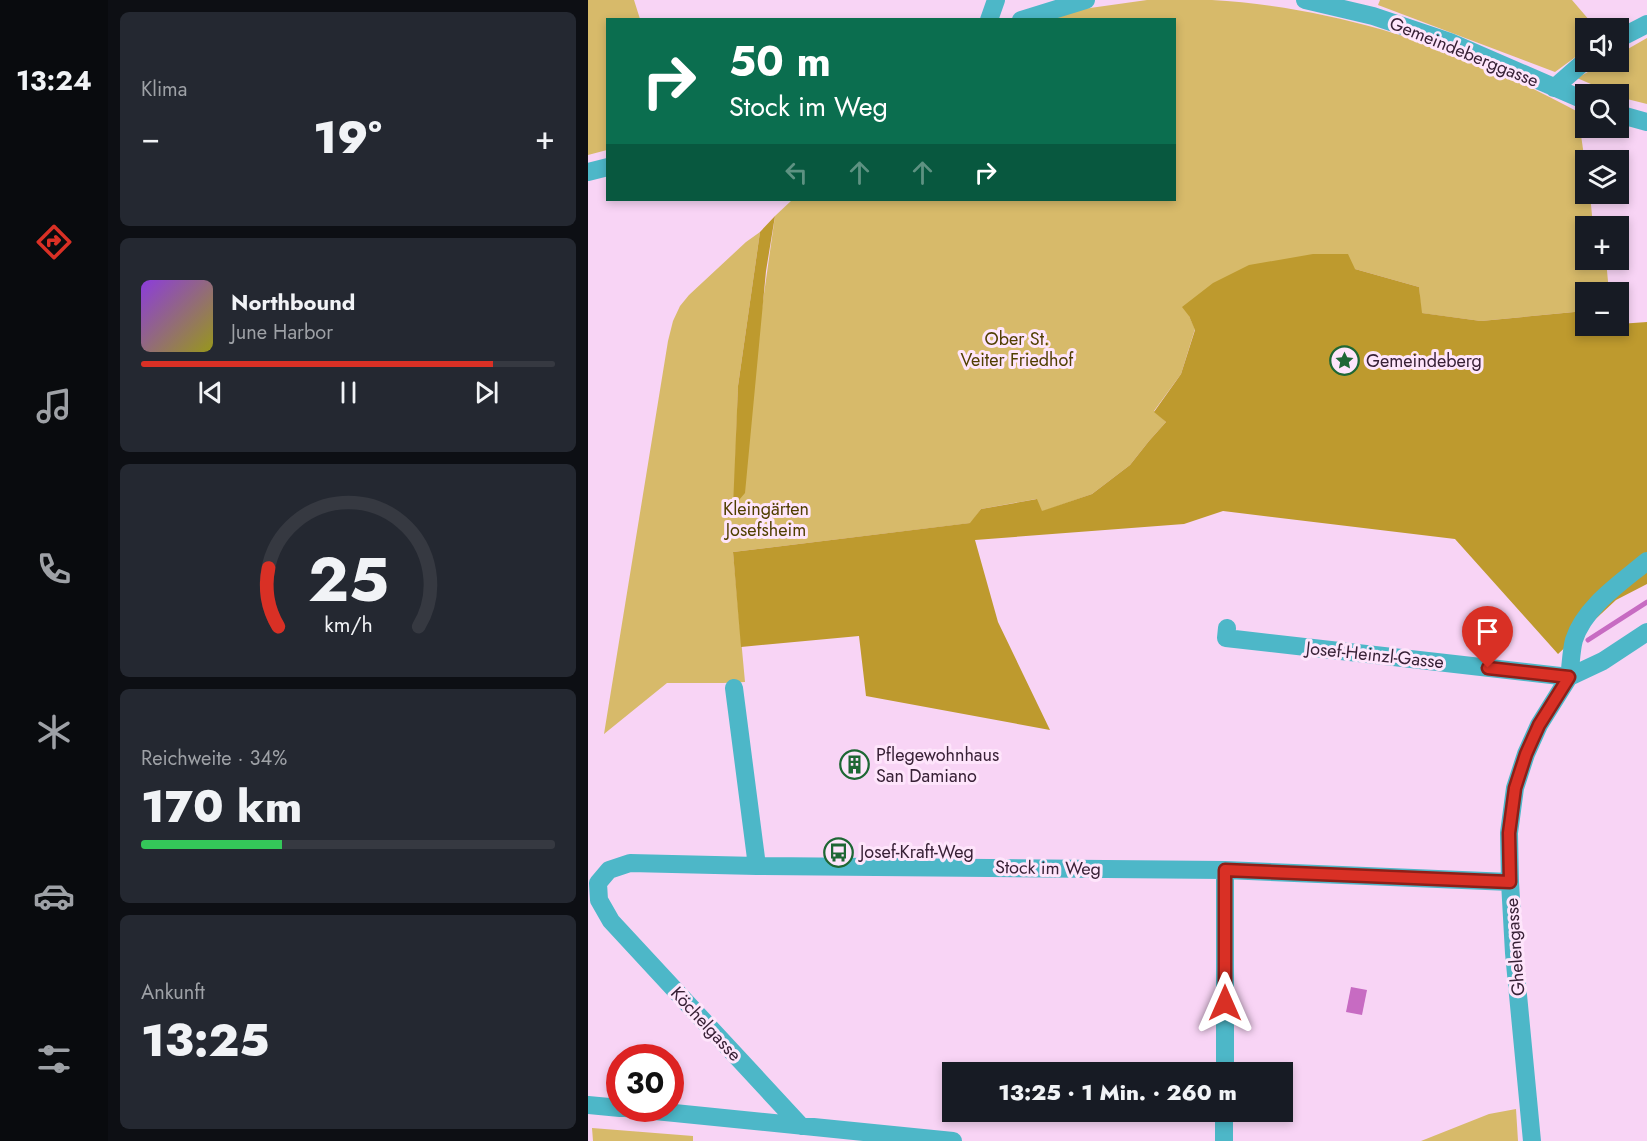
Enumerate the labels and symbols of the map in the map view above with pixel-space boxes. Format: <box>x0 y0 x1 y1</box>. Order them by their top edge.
street label: Gemeindeberggasse <box>1386 10 1542 94</box>
park label: Ober St. Veiter Friedhof <box>960 326 1074 373</box>
place icon: Gemeindeberg <box>1329 345 1361 377</box>
place label: Gemeindeberg <box>1366 348 1482 374</box>
park label: Kleingärten Josefsheim <box>723 496 809 543</box>
pin <box>1462 606 1513 668</box>
street label: Josef-Heinzl-Gasse <box>1303 635 1445 675</box>
place label: Pflegewohnhaus San Damiano <box>876 742 999 789</box>
building icon: Pflegewohnhaus San Damiano <box>839 749 871 781</box>
bus stop icon: Josef-Kraft-Weg <box>823 836 855 868</box>
place label: Josef-Kraft-Weg <box>858 839 974 865</box>
street label: Stock im Weg <box>995 854 1101 882</box>
street label: Ghelengasse <box>1499 897 1531 997</box>
position arrow <box>1193 971 1257 1035</box>
street label: Köchelgasse <box>665 981 747 1067</box>
speed limit sign: 30 <box>606 1044 684 1122</box>

